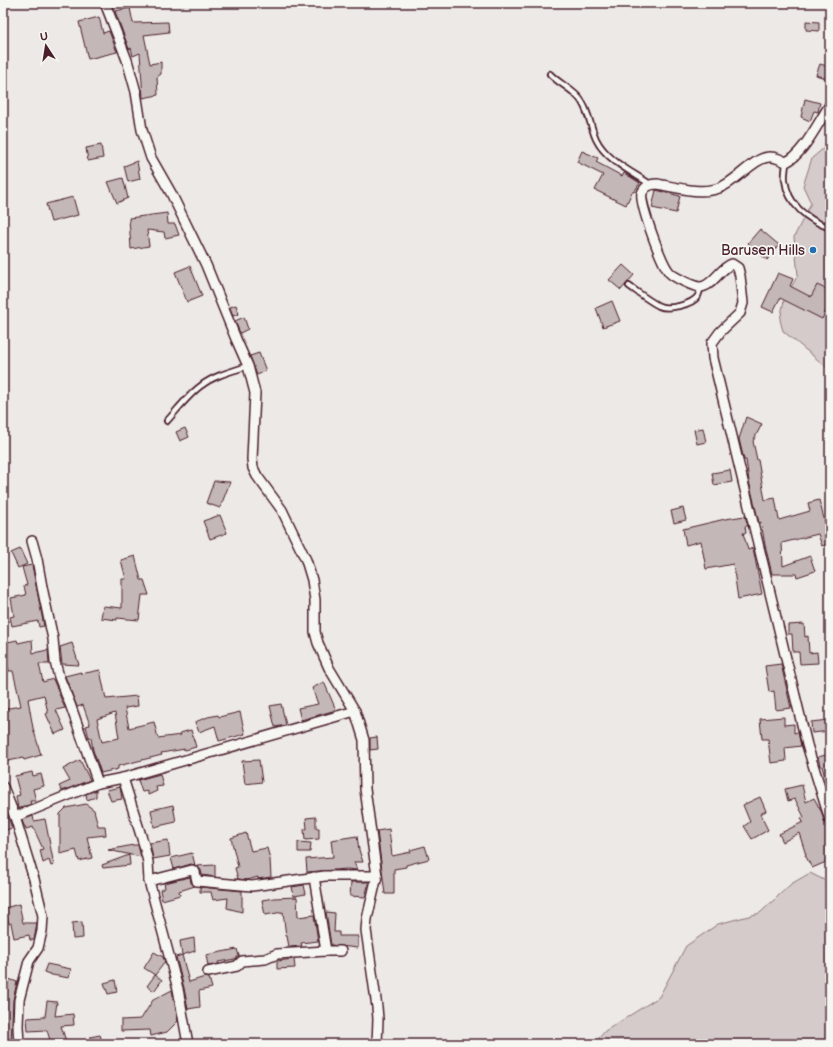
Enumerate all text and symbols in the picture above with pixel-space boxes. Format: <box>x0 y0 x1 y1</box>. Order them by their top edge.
north arrow <box>26 26 66 66</box>
text: U <box>39 30 49 44</box>
place label: Barusen Hills <box>721 242 805 259</box>
marker: Barusen Hills <box>808 245 818 255</box>

